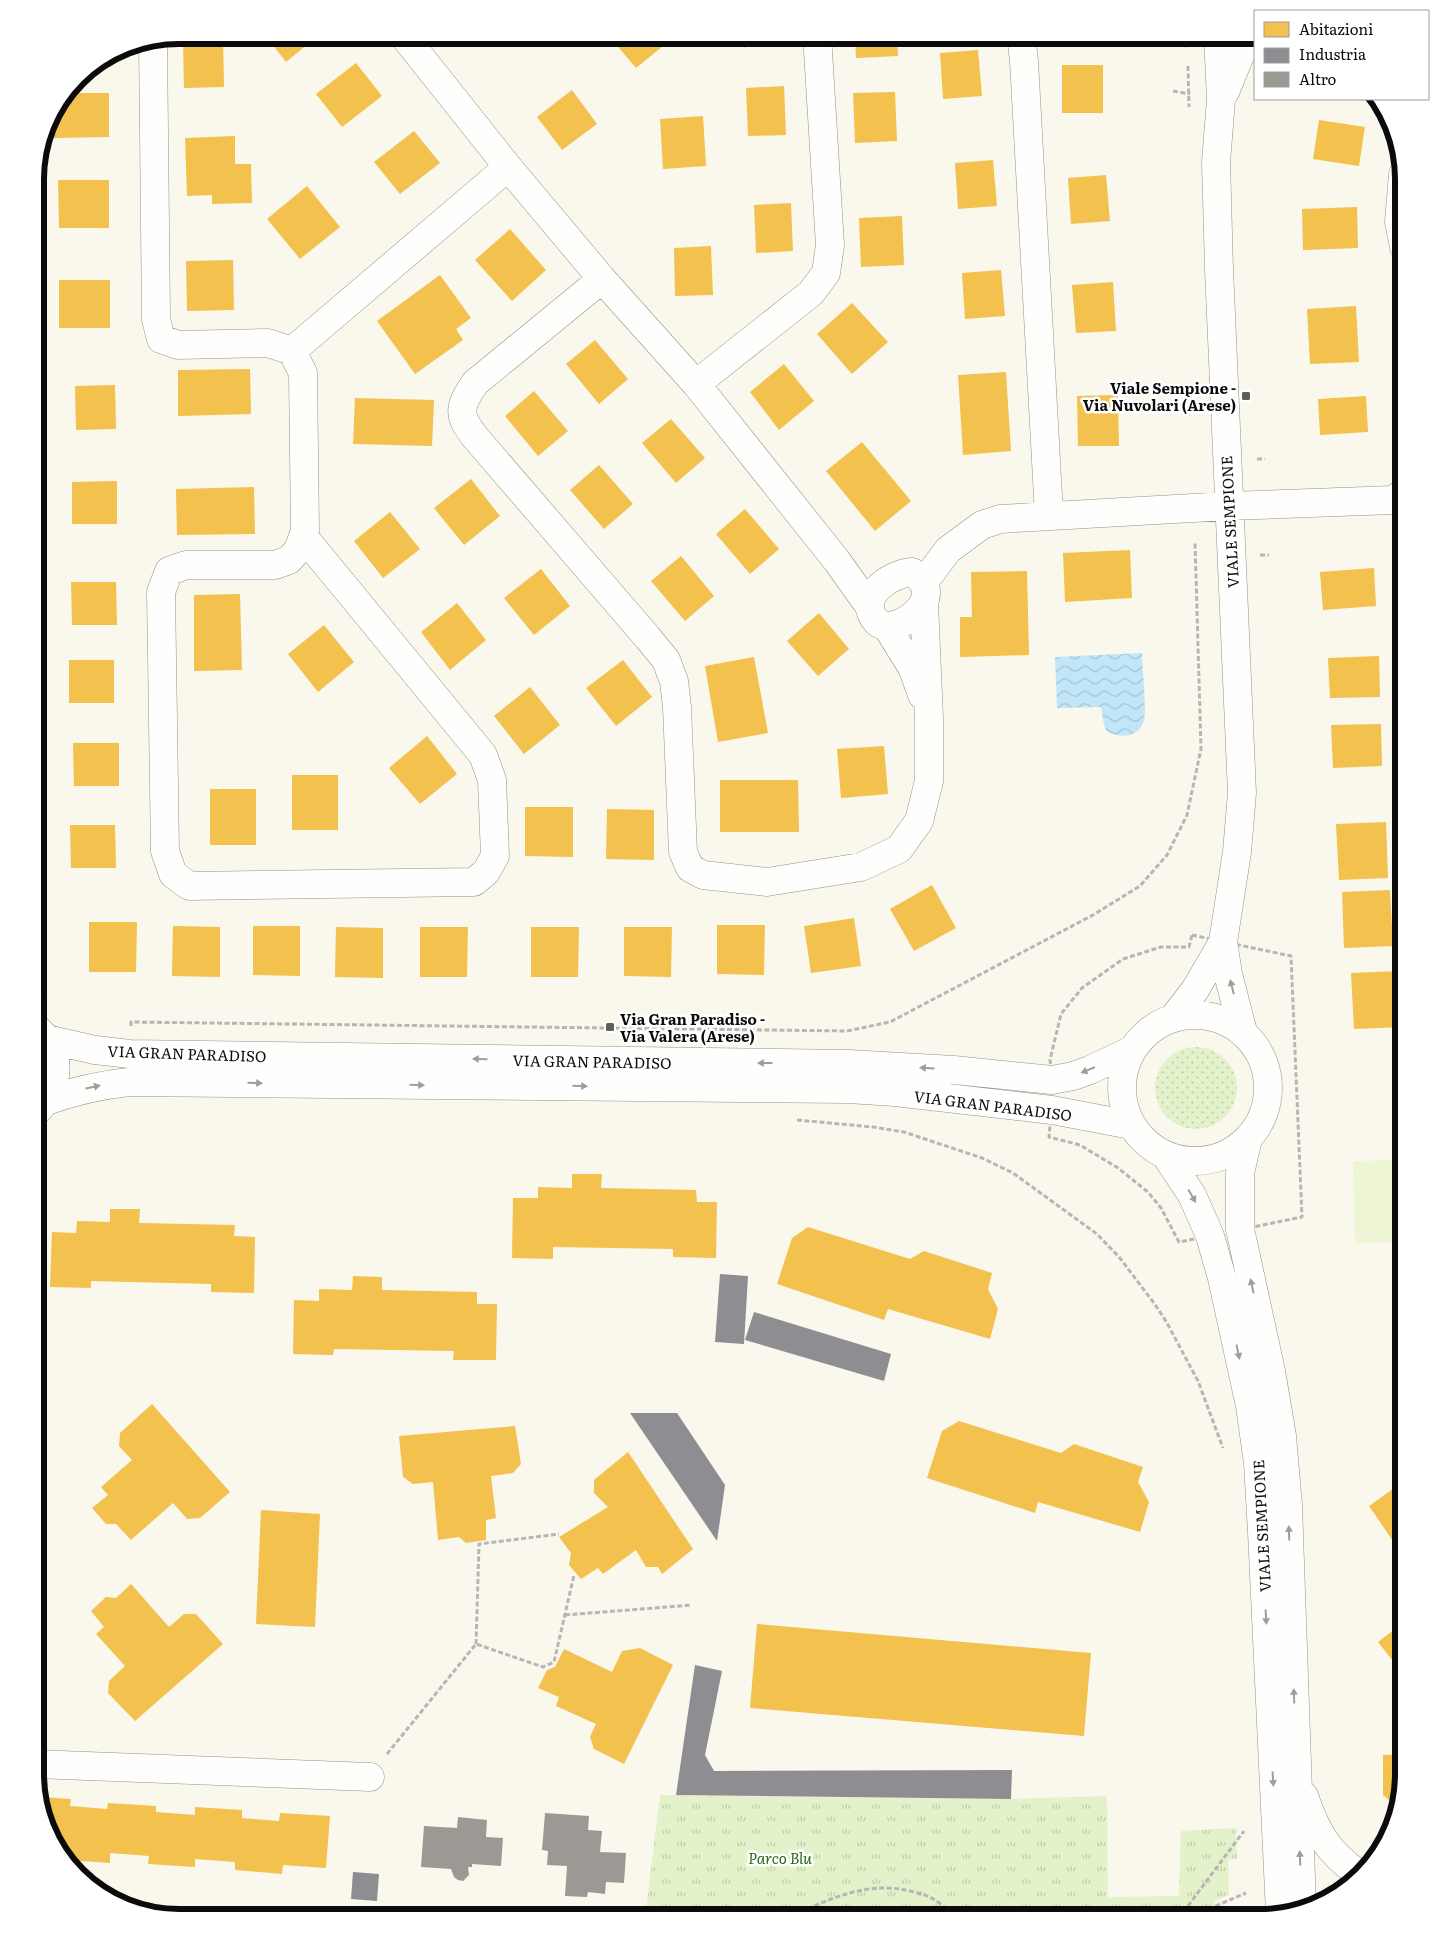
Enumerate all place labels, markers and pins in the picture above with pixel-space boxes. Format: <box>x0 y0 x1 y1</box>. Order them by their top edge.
place label: Viale Sempione - Via Nuvolari (Arese) <box>1083 376 1236 416</box>
marker: Viale Sempione - Via Nuvolari (Arese) <box>1240 390 1252 402</box>
place label: Via Gran Paradiso - Via Valera (Arese) <box>620 1007 765 1047</box>
marker: Via Gran Paradiso - Via Valera (Arese) <box>604 1021 616 1033</box>

